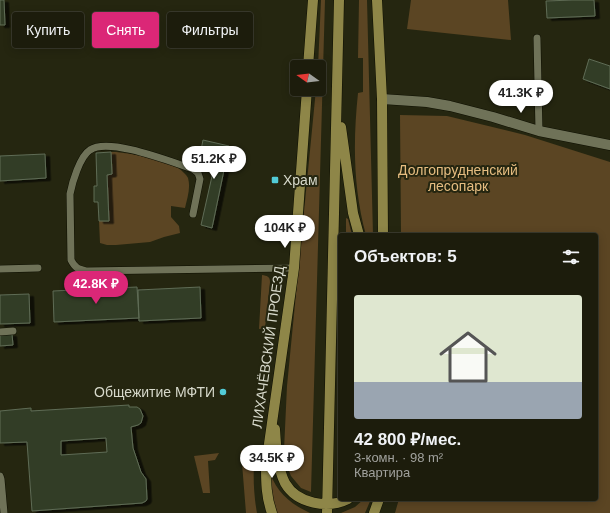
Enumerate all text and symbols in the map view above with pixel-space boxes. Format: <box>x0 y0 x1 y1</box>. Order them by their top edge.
chip: Купить <box>12 12 84 48</box>
chip: Снять <box>92 12 159 48</box>
chip: Фильтры <box>167 12 253 48</box>
north arrow <box>290 60 326 96</box>
map controls <box>290 60 326 96</box>
pin: 41.3K ₽ <box>484 80 558 114</box>
text: 41.3K ₽ <box>498 85 544 100</box>
pin: 51.2K ₽ <box>177 146 251 180</box>
text: 51.2K ₽ <box>191 151 237 166</box>
park label: Долгопрудненский лесопарк <box>398 162 518 194</box>
place label: Храм <box>283 172 318 188</box>
marker: Храм <box>270 175 280 185</box>
pin: 104K ₽ <box>252 215 318 249</box>
text: 104K ₽ <box>264 220 306 235</box>
icon: filters <box>560 246 582 268</box>
text: Объектов: 5 <box>354 247 457 266</box>
street label: ЛИХАЧЁВСКИЙ ПРОЕЗД <box>248 264 287 429</box>
pin: 42.8K ₽ <box>59 271 133 305</box>
text: 42.8K ₽ <box>73 276 119 291</box>
icon: home <box>432 321 504 393</box>
place label: Общежитие МФТИ <box>94 384 215 400</box>
marker: Общежитие МФТИ <box>218 387 228 397</box>
text: 42 800 ₽/мес. <box>354 430 461 449</box>
pin: 34.5K ₽ <box>235 445 309 479</box>
text: 34.5K ₽ <box>249 450 295 465</box>
text: 3-комн. · 98 m² <box>354 450 443 465</box>
text: Квартира <box>354 465 410 480</box>

